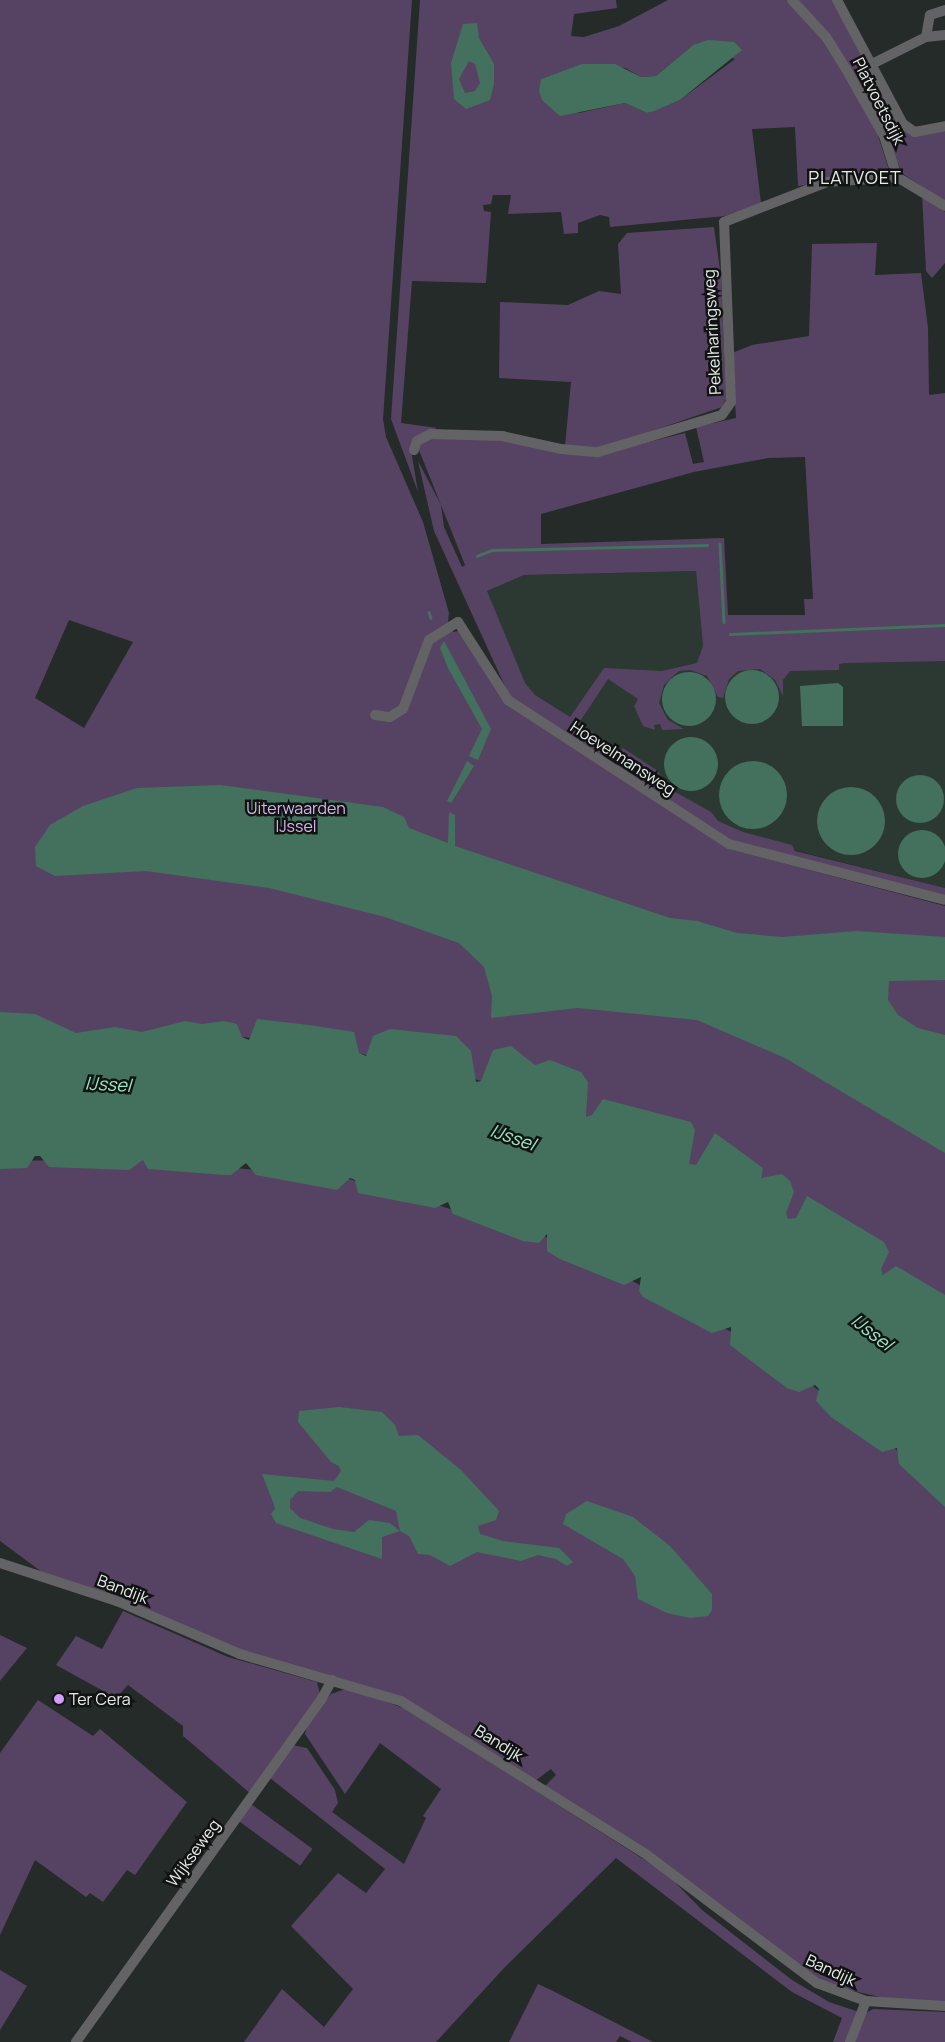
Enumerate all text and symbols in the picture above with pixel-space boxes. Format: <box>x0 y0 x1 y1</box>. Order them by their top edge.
street label: Platvoetsdijk <box>849 54 909 148</box>
district label: PLATVOET <box>807 166 903 188</box>
street label: Pekelharingsweg <box>699 269 725 395</box>
street label: Hoevelmansweg <box>567 717 679 799</box>
park label: Uiterwaarden IJssel <box>246 798 346 836</box>
water label: IJssel <box>84 1072 132 1096</box>
water label: IJssel <box>488 1119 538 1155</box>
water label: IJssel <box>847 1309 897 1355</box>
street label: Bandijk <box>95 1570 151 1608</box>
place label: Ter Cera <box>69 1689 131 1709</box>
marker: Ter Cera <box>53 1693 65 1705</box>
street label: Bandijk <box>471 1721 527 1765</box>
street label: Wijkseweg <box>162 1816 224 1890</box>
street label: Bandijk <box>803 1950 859 1990</box>

